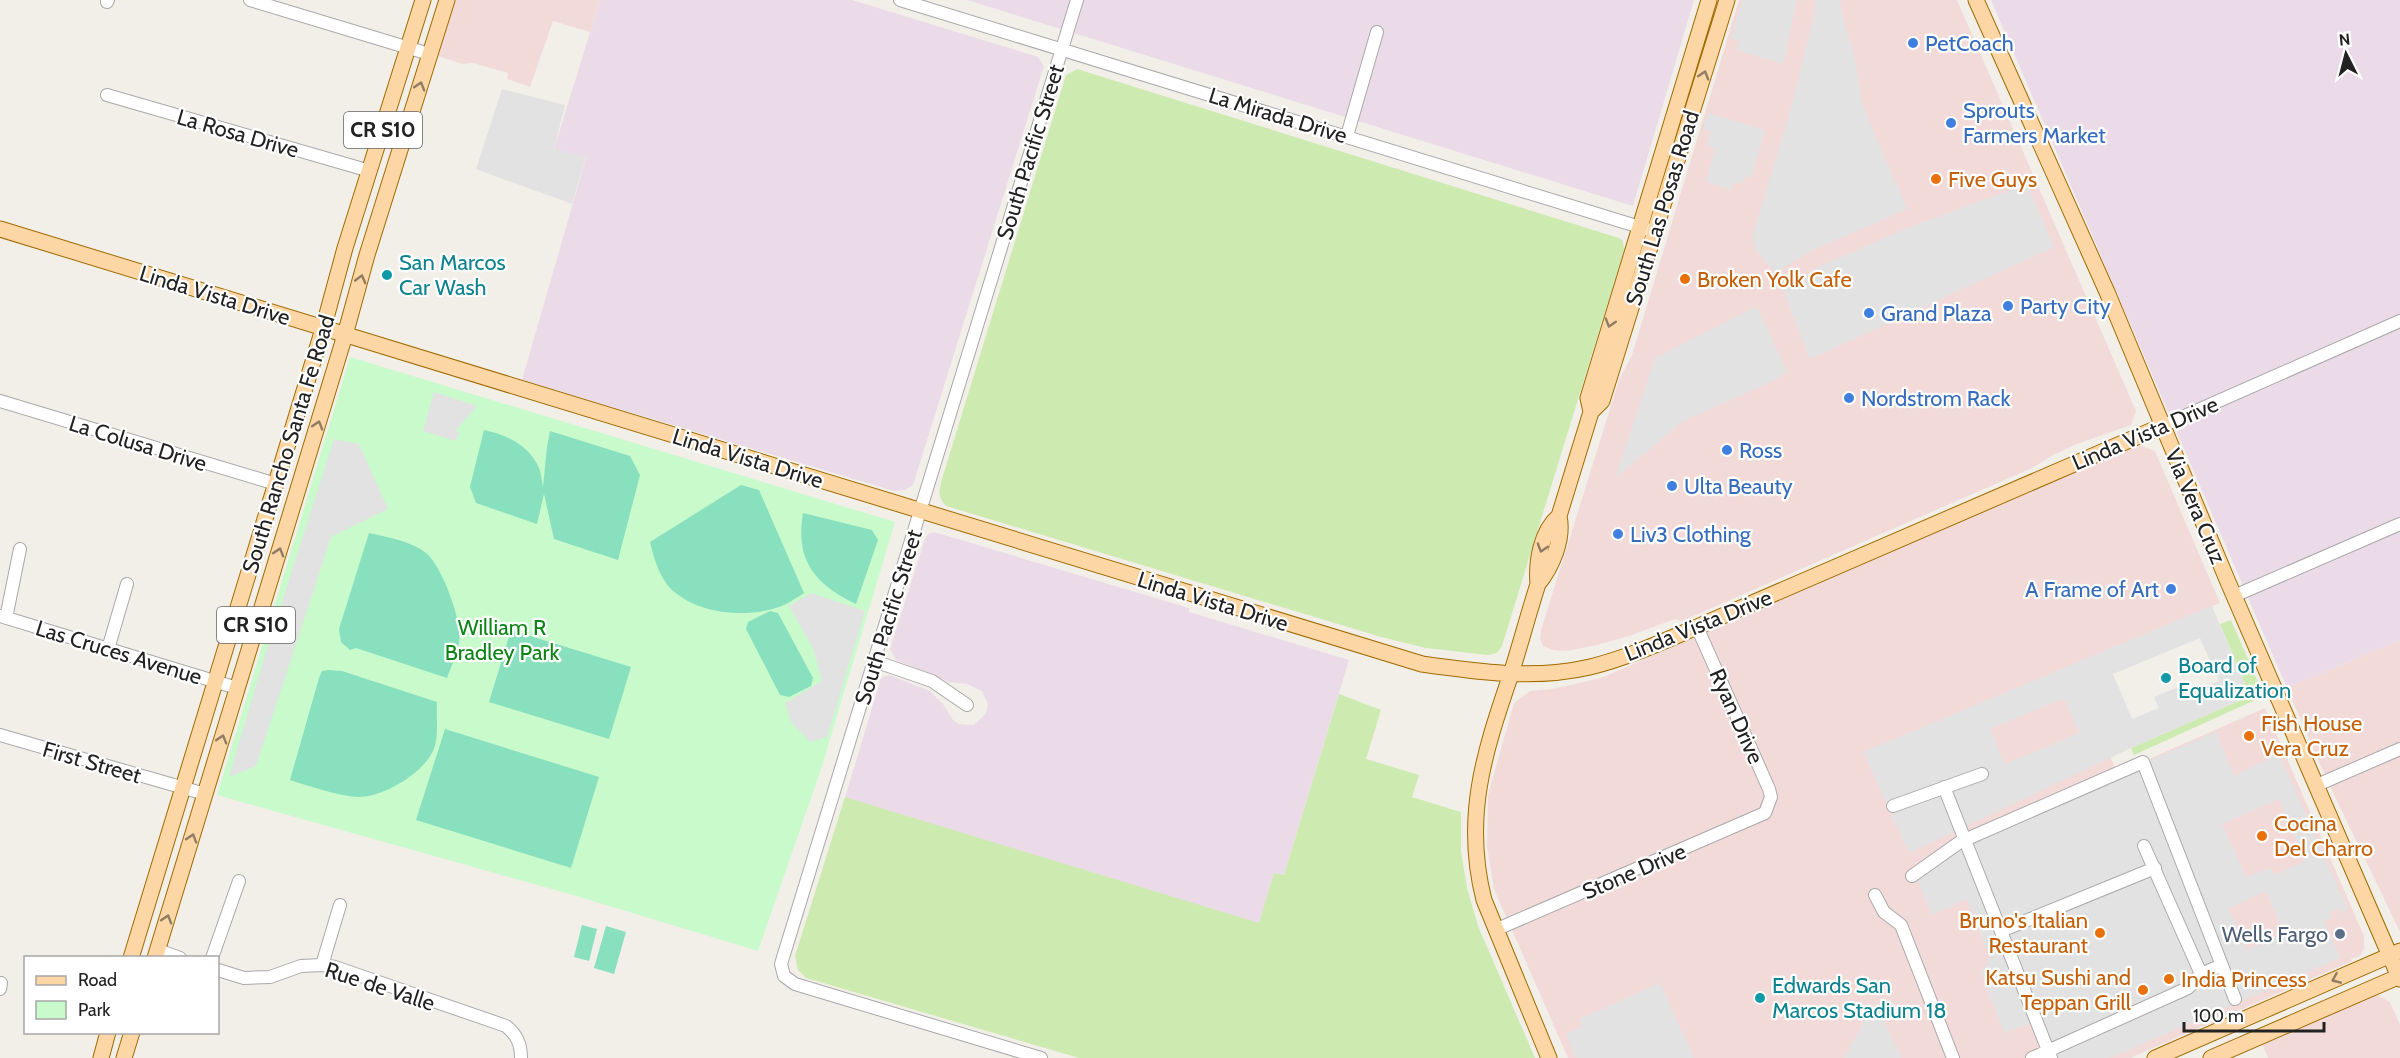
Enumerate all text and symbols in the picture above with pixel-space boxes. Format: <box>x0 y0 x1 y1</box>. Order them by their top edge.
north arrow <box>2316 24 2376 84</box>
place label: PetCoach <box>1925 30 2014 57</box>
text: N <box>2338 30 2351 50</box>
marker: PetCoach <box>1906 36 1920 50</box>
street label: South Pacific Street <box>991 61 1070 243</box>
one-way arrow <box>1697 70 1709 81</box>
one-way arrow <box>412 81 425 92</box>
street label: La Mirada Drive <box>1205 82 1350 149</box>
place label: Sprouts Farmers Market <box>1963 97 2106 149</box>
street label: La Rosa Drive <box>174 103 302 164</box>
street label: South Las Posas Road <box>1620 107 1705 309</box>
road number: CR S10 <box>344 112 422 148</box>
marker: Sprouts Farmers Market <box>1944 116 1958 130</box>
place label: Five Guys <box>1948 166 2037 193</box>
marker: Five Guys <box>1929 172 1943 186</box>
place label: San Marcos Car Wash <box>399 249 506 301</box>
street label: Linda Vista Drive <box>136 260 293 331</box>
place label: Broken Yolk Cafe <box>1697 266 1852 293</box>
marker: San Marcos Car Wash <box>380 268 394 282</box>
marker: Broken Yolk Cafe <box>1678 272 1692 286</box>
one-way arrow <box>353 274 366 284</box>
place label: Party City <box>2020 293 2111 320</box>
marker: Party City <box>2001 299 2015 313</box>
place label: Grand Plaza <box>1881 300 1992 327</box>
marker: Grand Plaza <box>1862 306 1876 320</box>
street label: South Rancho Santa Fe Road <box>236 312 341 577</box>
one-way arrow <box>1605 317 1618 328</box>
place label: Nordstrom Rack <box>1861 385 2010 412</box>
marker: Nordstrom Rack <box>1842 391 1856 405</box>
street label: Linda Vista Drive <box>2068 391 2222 476</box>
street label: La Colusa Drive <box>66 410 210 477</box>
one-way arrow <box>310 420 323 431</box>
street label: Linda Vista Drive <box>669 423 826 494</box>
place label: Ross <box>1739 437 1782 464</box>
marker: Ross <box>1720 443 1734 457</box>
street label: Via Vera Cruz <box>2159 445 2232 568</box>
place label: Ulta Beauty <box>1684 473 1793 500</box>
marker: Ulta Beauty <box>1665 479 1679 493</box>
place label: Liv3 Clothing <box>1630 521 1752 548</box>
street label: South Pacific Street <box>849 526 928 708</box>
marker: Liv3 Clothing <box>1611 527 1625 541</box>
one-way arrow <box>1537 542 1549 553</box>
one-way arrow <box>272 547 284 558</box>
street label: Linda Vista Drive <box>1134 566 1291 637</box>
place label: A Frame of Art <box>2025 576 2160 603</box>
marker: A Frame of Art <box>2164 582 2178 596</box>
street label: Linda Vista Drive <box>1621 584 1776 667</box>
road number: CR S10 <box>217 607 295 643</box>
street label: Las Cruces Avenue <box>32 614 205 691</box>
park label: William R Bradley Park <box>445 614 559 666</box>
place label: Board of Equalization <box>2178 652 2291 704</box>
street label: Ryan Drive <box>1704 664 1769 768</box>
marker: Board of Equalization <box>2159 671 2173 685</box>
place label: Fish House Vera Cruz <box>2261 710 2362 762</box>
marker: Fish House Vera Cruz <box>2242 729 2256 743</box>
one-way arrow <box>215 734 227 744</box>
street label: First Street <box>40 736 145 790</box>
place label: Cocina Del Charro <box>2274 810 2373 862</box>
marker: Cocina Del Charro <box>2255 829 2269 843</box>
one-way arrow <box>185 833 197 844</box>
street label: Stone Drive <box>1578 838 1690 905</box>
place label: Bruno's Italian Restaurant <box>1959 907 2089 959</box>
one-way arrow <box>160 914 172 925</box>
place label: Wells Fargo <box>2222 921 2328 948</box>
marker: Bruno's Italian Restaurant <box>2093 926 2107 940</box>
marker: Wells Fargo <box>2333 927 2347 941</box>
legend <box>24 956 219 1034</box>
street label: Rue de Valle <box>322 956 438 1017</box>
place label: Katsu Sushi and Teppan Grill <box>1985 964 2132 1016</box>
place label: India Princess <box>2181 966 2307 993</box>
text: Road <box>78 969 117 991</box>
place label: Edwards San Marcos Stadium 18 <box>1772 972 1947 1024</box>
marker: India Princess <box>2162 972 2176 986</box>
one-way arrow <box>2332 972 2343 984</box>
marker: Katsu Sushi and Teppan Grill <box>2136 983 2150 997</box>
marker: Edwards San Marcos Stadium 18 <box>1753 991 1767 1005</box>
scale bar <box>2184 995 2324 1033</box>
text: Park <box>78 999 111 1021</box>
text: 100 m <box>2193 1005 2244 1027</box>

